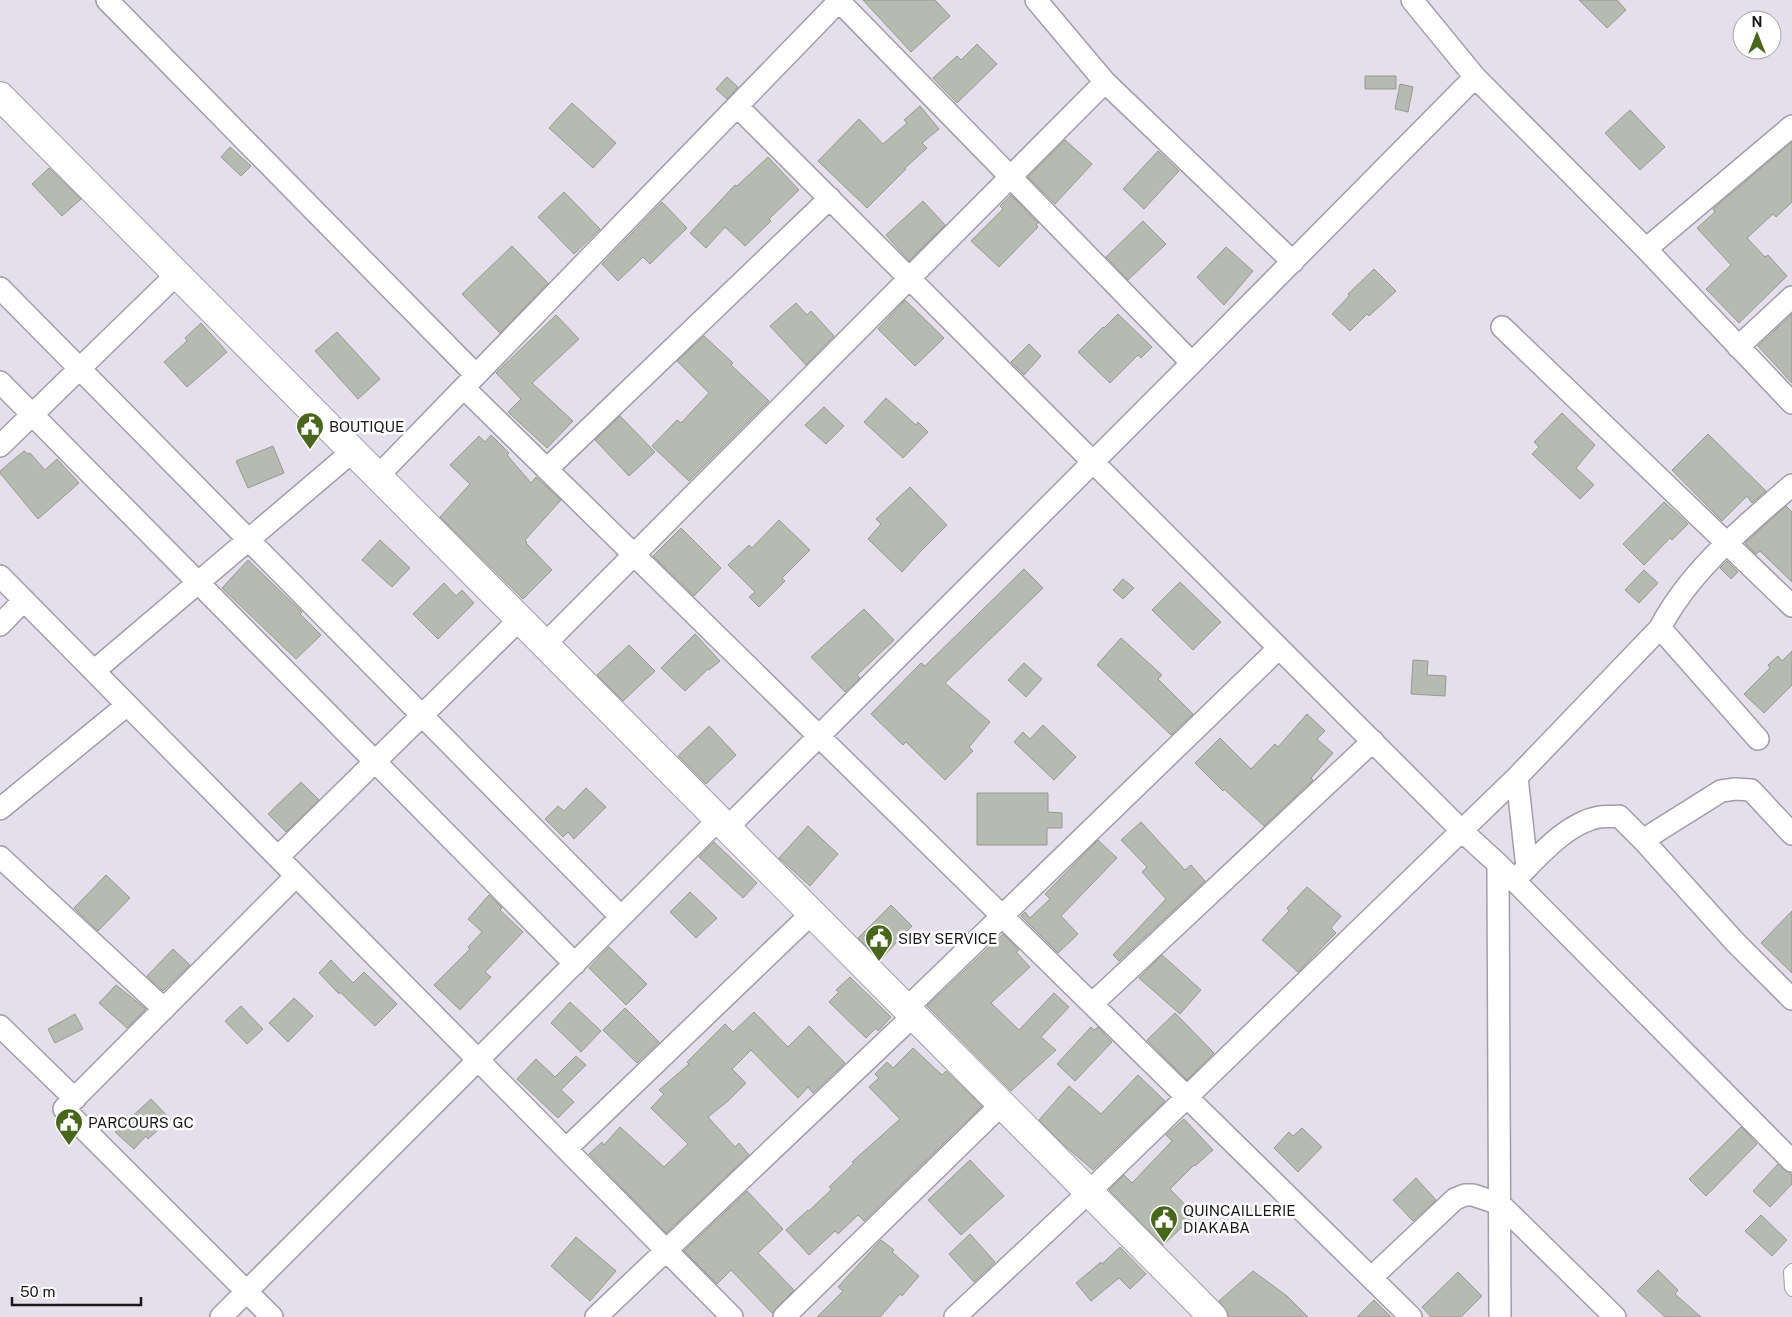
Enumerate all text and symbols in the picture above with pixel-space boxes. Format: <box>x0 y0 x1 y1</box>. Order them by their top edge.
north arrow <box>1732 10 1782 60</box>
text: N <box>1752 14 1762 30</box>
public building icon: BOUTIQUE <box>295 411 325 450</box>
place label: BOUTIQUE <box>329 418 404 435</box>
public building icon: SIBY SERVICE <box>864 923 894 962</box>
place label: SIBY SERVICE <box>898 930 997 947</box>
public building icon: PARCOURS GC <box>54 1107 84 1146</box>
place label: PARCOURS GC <box>88 1114 194 1131</box>
place label: QUINCAILLERIE DIAKABA <box>1183 1202 1296 1236</box>
public building icon: QUINCAILLERIE DIAKABA <box>1149 1204 1179 1243</box>
scale bar <box>12 1274 141 1306</box>
text: 50 m <box>20 1283 55 1300</box>

